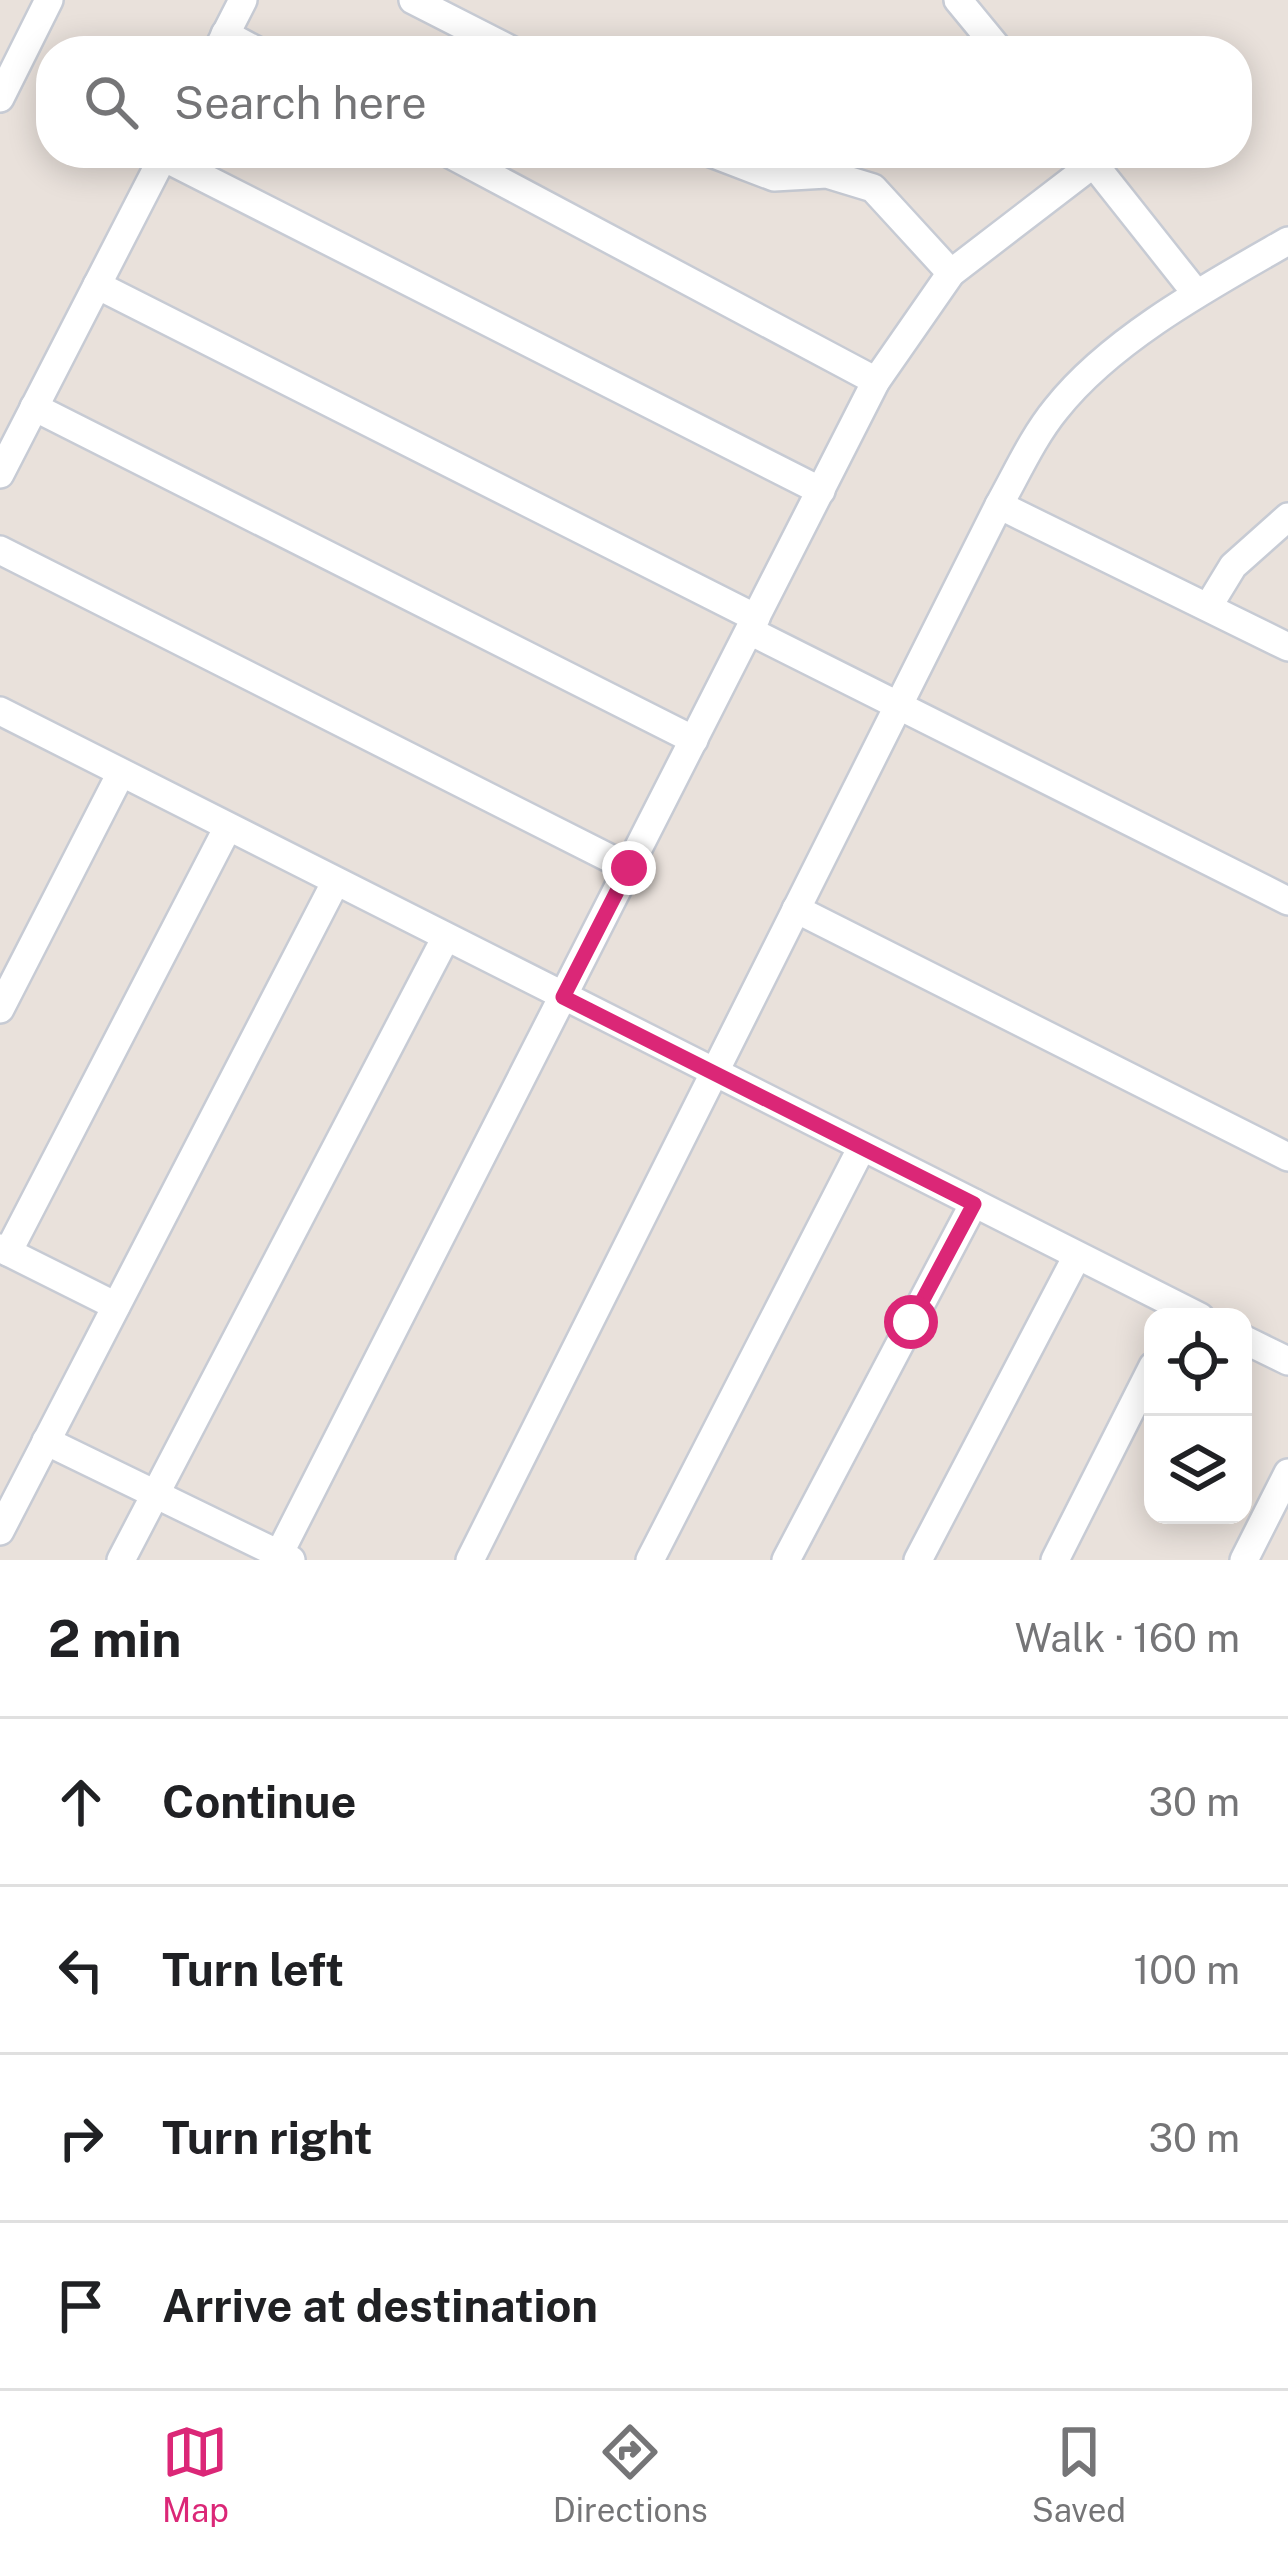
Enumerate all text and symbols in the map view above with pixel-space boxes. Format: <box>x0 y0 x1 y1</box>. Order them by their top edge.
search box <box>36 36 1252 168</box>
icon: search <box>78 69 144 135</box>
text: Search here <box>174 76 427 129</box>
route end <box>602 841 656 895</box>
route start <box>884 1295 938 1349</box>
map controls <box>1144 1308 1252 1524</box>
button: locate <box>1144 1308 1252 1416</box>
button: layers <box>1144 1416 1252 1524</box>
text: 2 min <box>48 1609 182 1668</box>
text: Walk · 160 m <box>1015 1615 1240 1661</box>
icon: ahead <box>48 1769 114 1835</box>
text: Continue <box>162 1775 356 1828</box>
text: 30 m <box>1149 1779 1240 1825</box>
icon: left <box>48 1937 114 2003</box>
text: Turn left <box>162 1943 344 1996</box>
text: 100 m <box>1133 1947 1240 1993</box>
icon: right <box>48 2105 114 2171</box>
text: Turn right <box>162 2111 373 2164</box>
text: 30 m <box>1149 2115 1240 2161</box>
icon: arrive <box>48 2273 114 2339</box>
text: Arrive at destination <box>162 2279 598 2332</box>
tab: Map <box>162 2419 229 2529</box>
tab: Directions <box>553 2419 708 2529</box>
tab: Saved <box>1032 2419 1126 2529</box>

